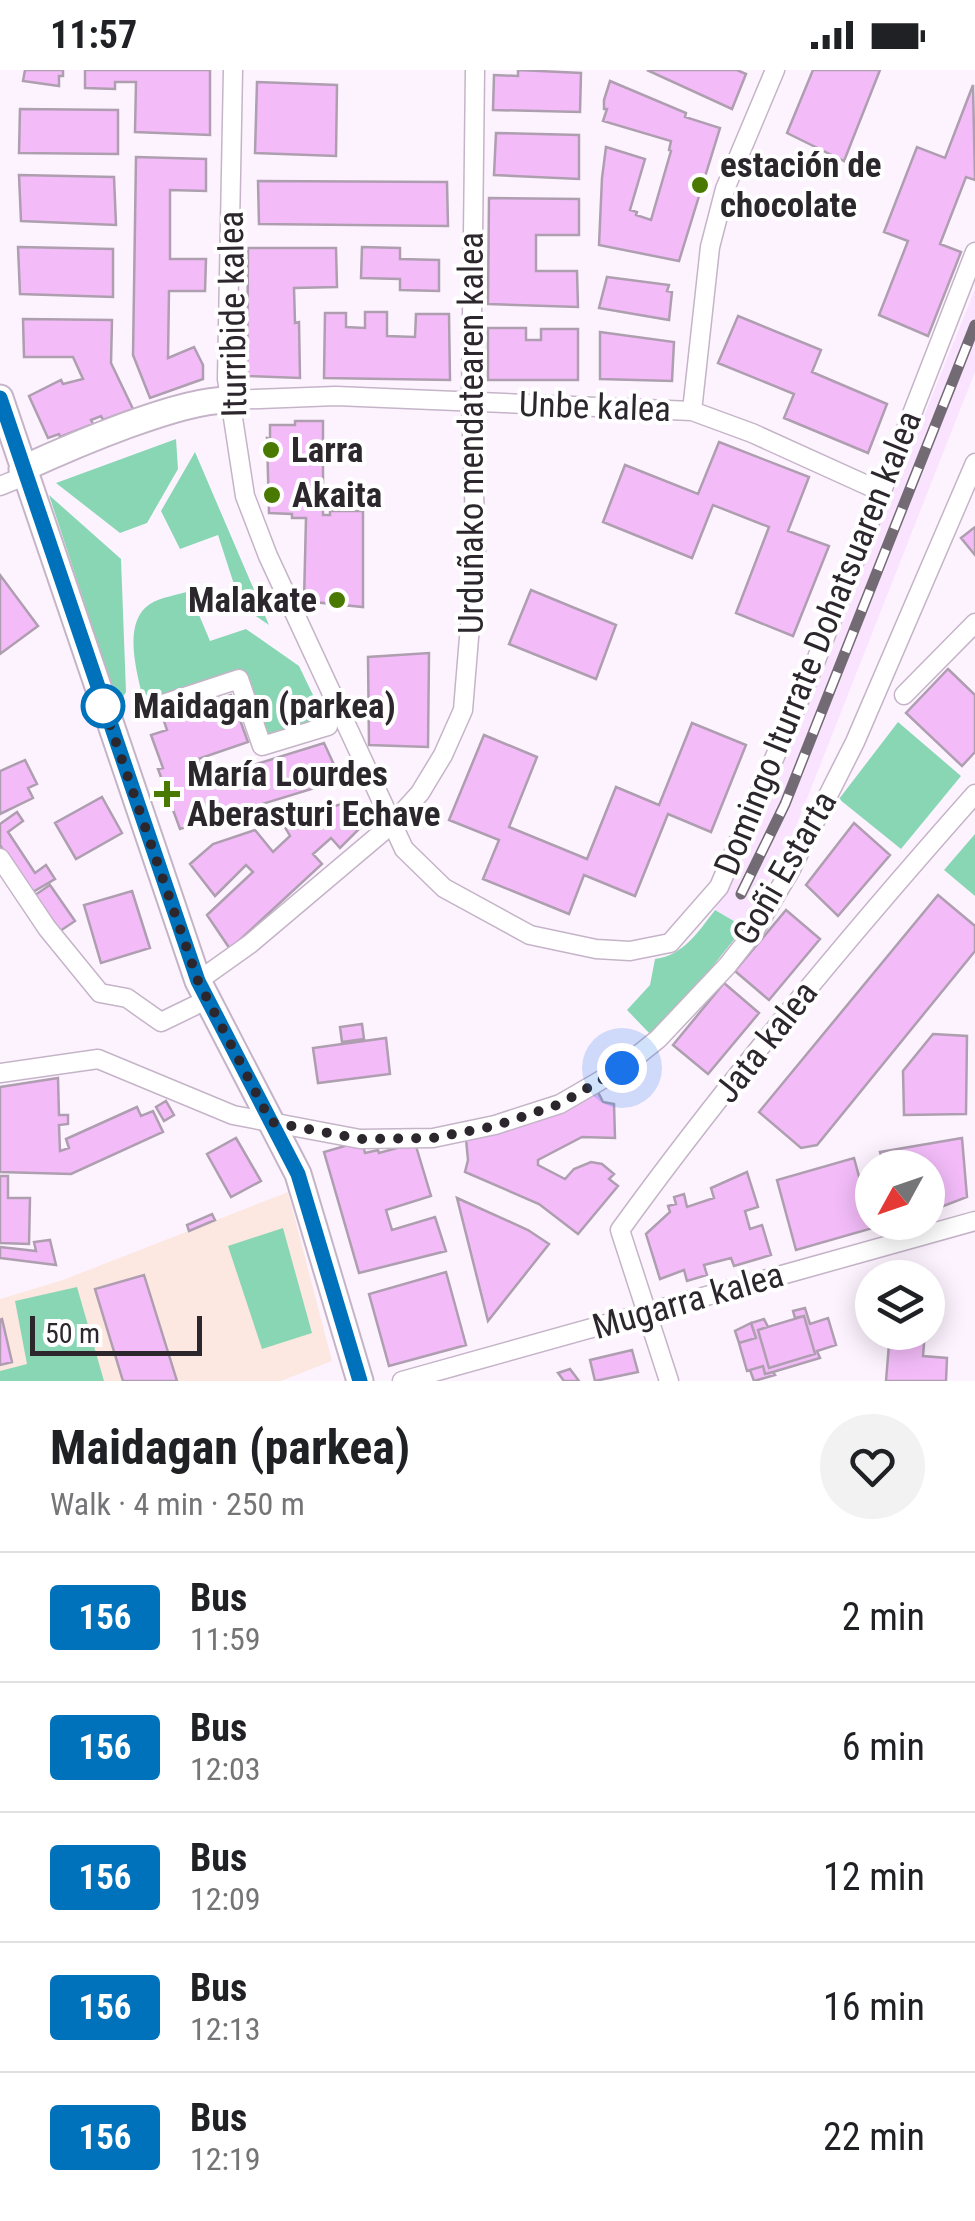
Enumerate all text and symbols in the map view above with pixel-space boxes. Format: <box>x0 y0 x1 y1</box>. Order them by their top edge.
text: 11:57 <box>50 13 137 57</box>
place label: estación de chocolate <box>720 145 882 226</box>
marker: estación de chocolate <box>689 174 711 196</box>
street label: Iturribide kalea <box>211 211 255 417</box>
street label: Urduñako mendatearen kalea <box>451 232 492 634</box>
street label: Unbe kalea <box>518 384 672 430</box>
street label: Domingo Iturrate Dohatsuaren kalea <box>706 405 930 881</box>
place label: Larra <box>291 430 363 471</box>
marker: Larra <box>260 439 282 461</box>
place label: Akaita <box>292 475 382 516</box>
marker: Akaita <box>261 484 283 506</box>
place label: Malakate <box>188 580 317 621</box>
marker: Malakate <box>326 589 348 611</box>
marker: Maidagan (parkea) <box>82 685 124 727</box>
place label: Maidagan (parkea) <box>133 686 396 727</box>
place label: María Lourdes Aberasturi Echave <box>187 754 441 835</box>
marker: María Lourdes Aberasturi Echave <box>156 783 178 805</box>
street label: Goñi Estarta <box>725 784 845 952</box>
street label: Jata kalea <box>706 973 826 1111</box>
your location <box>597 1043 647 1093</box>
north arrow <box>855 1150 945 1240</box>
map controls <box>855 1150 945 1350</box>
street label: Mugarra kalea <box>588 1254 788 1348</box>
button: layers <box>855 1260 945 1350</box>
scale bar <box>30 1311 202 1356</box>
text: 50 m <box>45 1317 100 1350</box>
button: heart <box>820 1414 925 1519</box>
text: Maidagan (parkea) <box>50 1419 410 1476</box>
text: Walk · 4 min · 250 m <box>50 1485 305 1523</box>
text: Bus <box>190 1576 247 1620</box>
text: 2 min <box>842 1595 925 1639</box>
text: 156 <box>78 1597 132 1638</box>
text: 11:59 <box>190 1620 261 1658</box>
text: Bus <box>190 1706 247 1750</box>
text: 6 min <box>842 1725 925 1769</box>
text: 156 <box>78 1727 132 1768</box>
text: 12:03 <box>190 1750 261 1788</box>
text: Bus <box>190 1836 247 1880</box>
text: 12 min <box>823 1855 925 1899</box>
text: 156 <box>78 1857 132 1898</box>
text: 12:09 <box>190 1880 261 1918</box>
text: Bus <box>190 1966 247 2010</box>
text: 16 min <box>823 1985 925 2029</box>
text: 156 <box>78 1987 132 2028</box>
text: 12:13 <box>190 2010 261 2048</box>
text: Bus <box>190 2096 247 2140</box>
text: 22 min <box>823 2115 925 2159</box>
text: 156 <box>78 2117 132 2158</box>
text: 12:19 <box>190 2140 261 2178</box>

